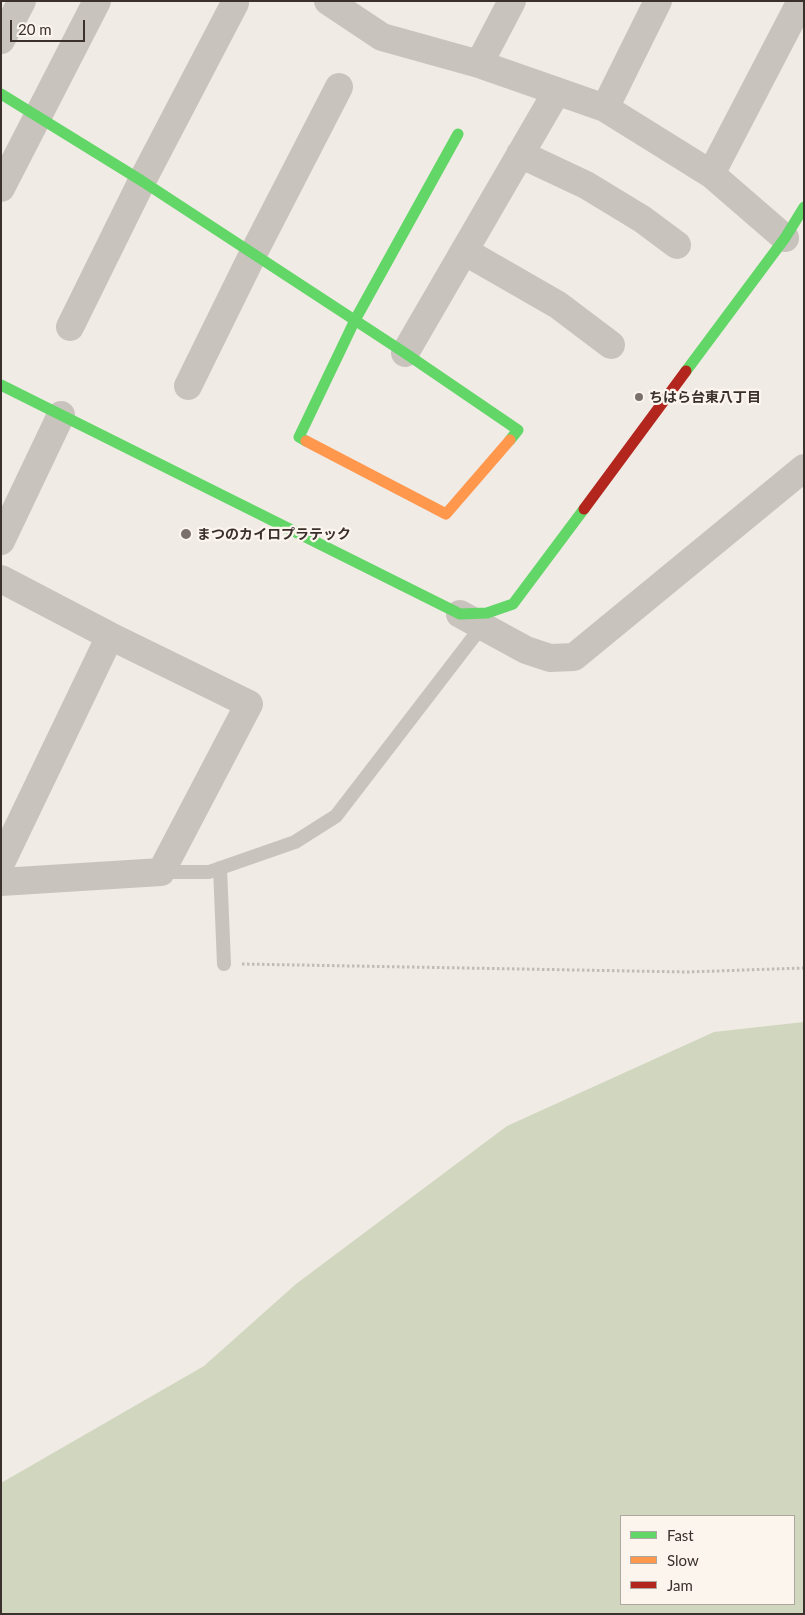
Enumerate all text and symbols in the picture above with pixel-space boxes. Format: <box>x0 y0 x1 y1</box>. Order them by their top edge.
scale bar <box>12 10 88 42</box>
text: 20 m <box>18 20 52 38</box>
place label: ちはら台東八丁目 <box>649 389 761 405</box>
marker: ちはら台東八丁目 <box>633 391 645 403</box>
place label: まつのカイロプラテック <box>197 526 351 542</box>
marker: まつのカイロプラテック <box>179 527 193 541</box>
legend <box>620 1515 795 1605</box>
text: Fast <box>667 1526 694 1544</box>
text: Slow <box>667 1551 699 1569</box>
text: Jam <box>667 1576 693 1594</box>

